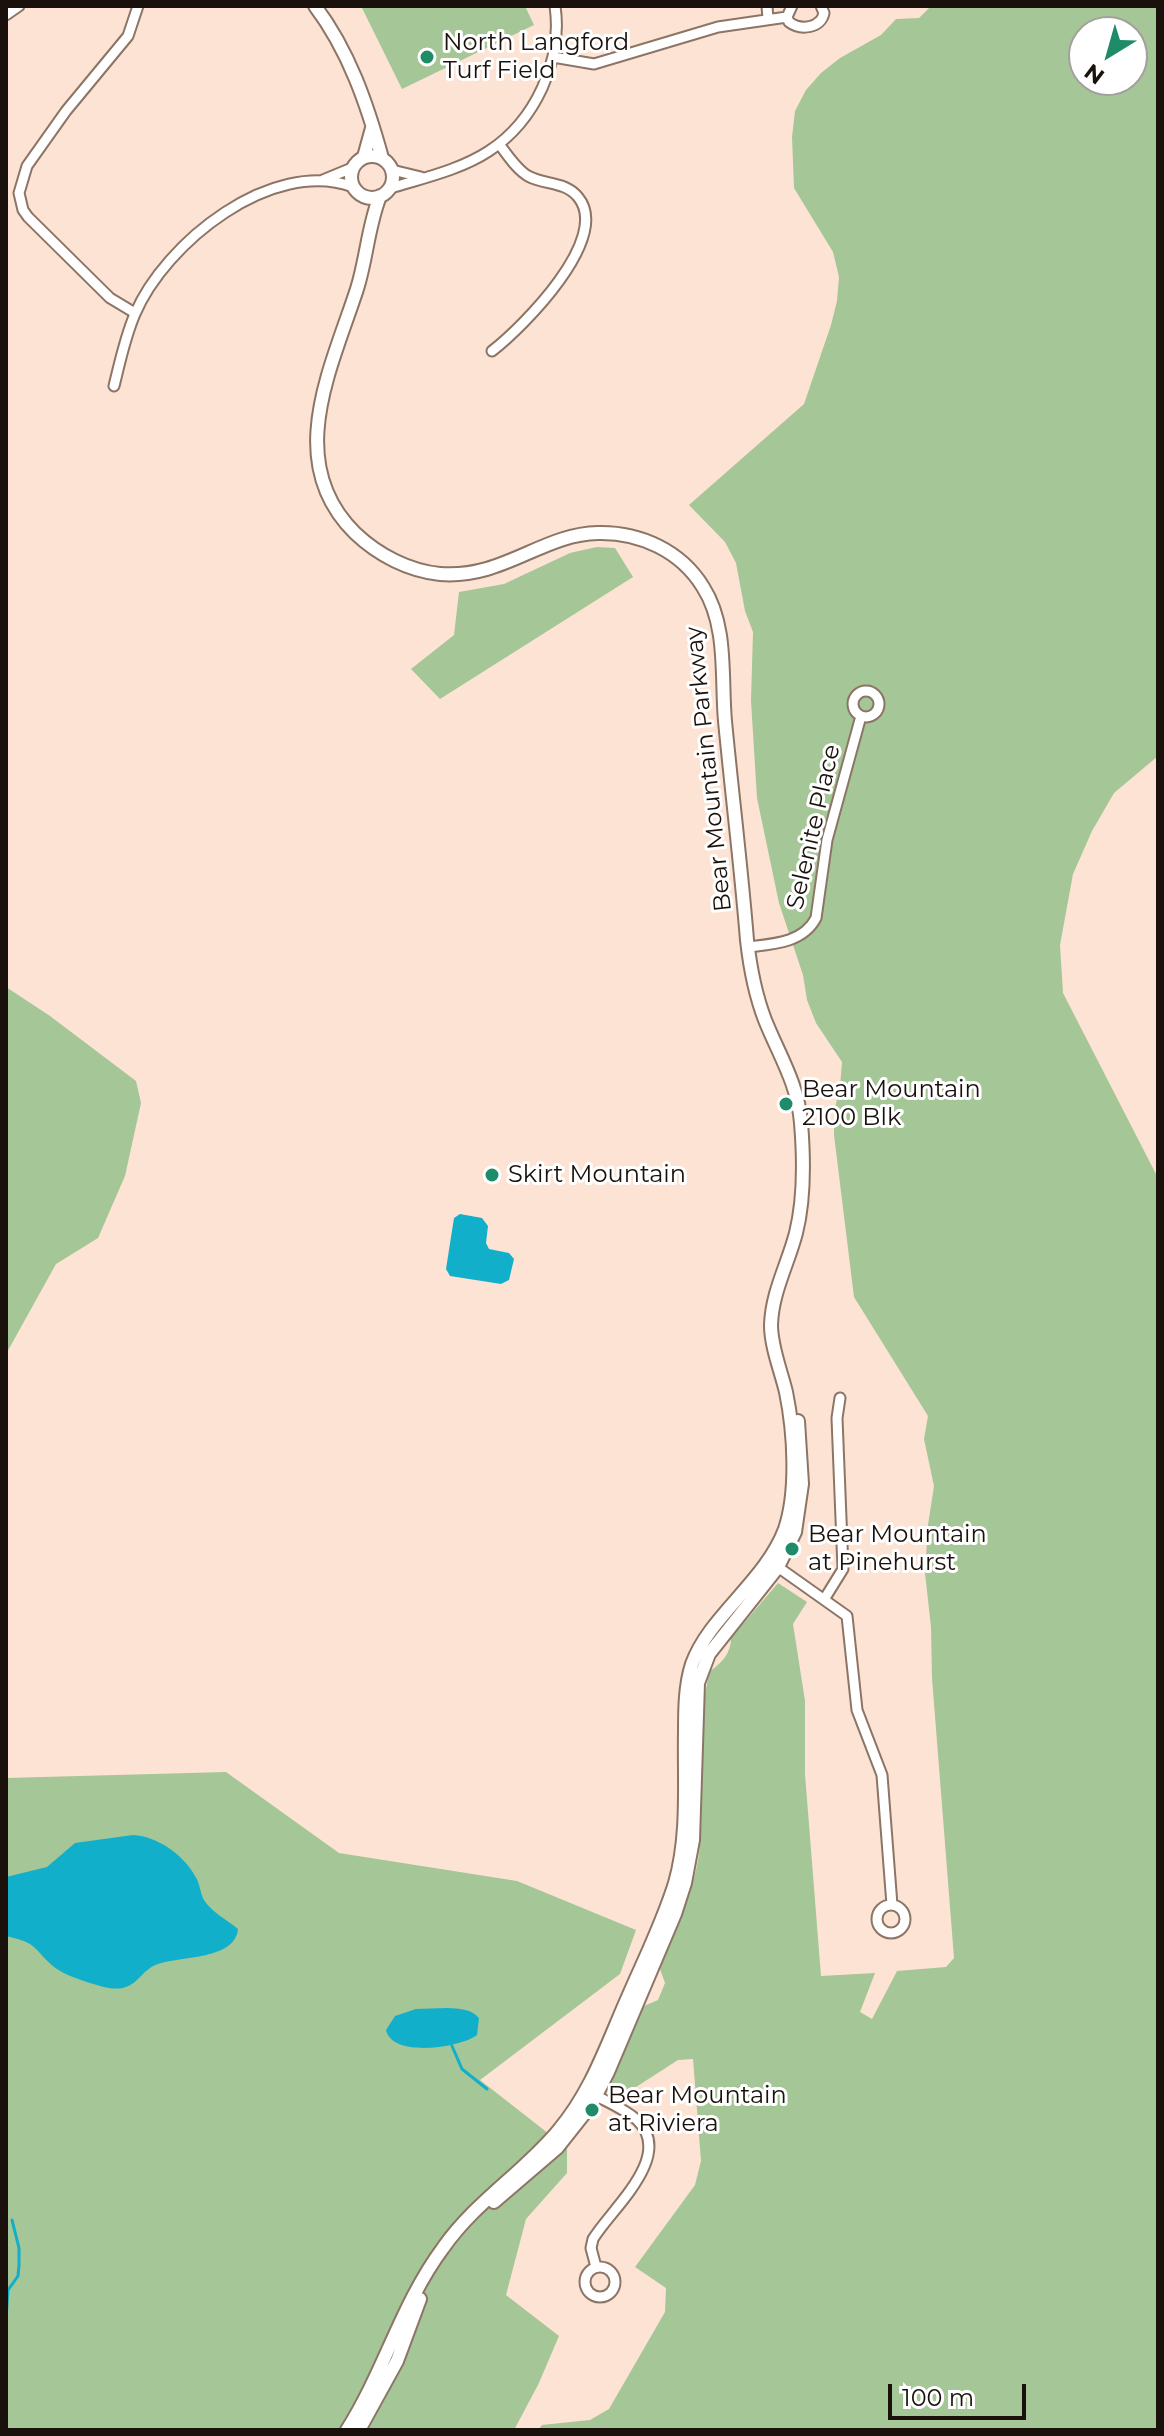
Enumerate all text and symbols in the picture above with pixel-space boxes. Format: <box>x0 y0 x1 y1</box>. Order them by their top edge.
north arrow <box>1068 16 1148 96</box>
place label: North Langford Turf Field <box>443 29 629 85</box>
marker: North Langford Turf Field <box>418 48 436 66</box>
text: N <box>1079 58 1110 90</box>
street label: Bear Mountain Parkway <box>680 625 738 913</box>
street label: Selenite Place <box>781 742 847 912</box>
place label: Bear Mountain 2100 Blk <box>802 1076 981 1132</box>
marker: Bear Mountain 2100 Blk <box>777 1095 795 1113</box>
place label: Skirt Mountain <box>508 1161 686 1189</box>
marker: Skirt Mountain <box>483 1166 501 1184</box>
place label: Bear Mountain at Pinehurst <box>808 1521 987 1577</box>
marker: Bear Mountain at Pinehurst <box>783 1540 801 1558</box>
place label: Bear Mountain at Riviera <box>608 2082 787 2138</box>
marker: Bear Mountain at Riviera <box>583 2101 601 2119</box>
scale bar <box>892 2368 1030 2418</box>
text: 100 m <box>902 2383 974 2412</box>

